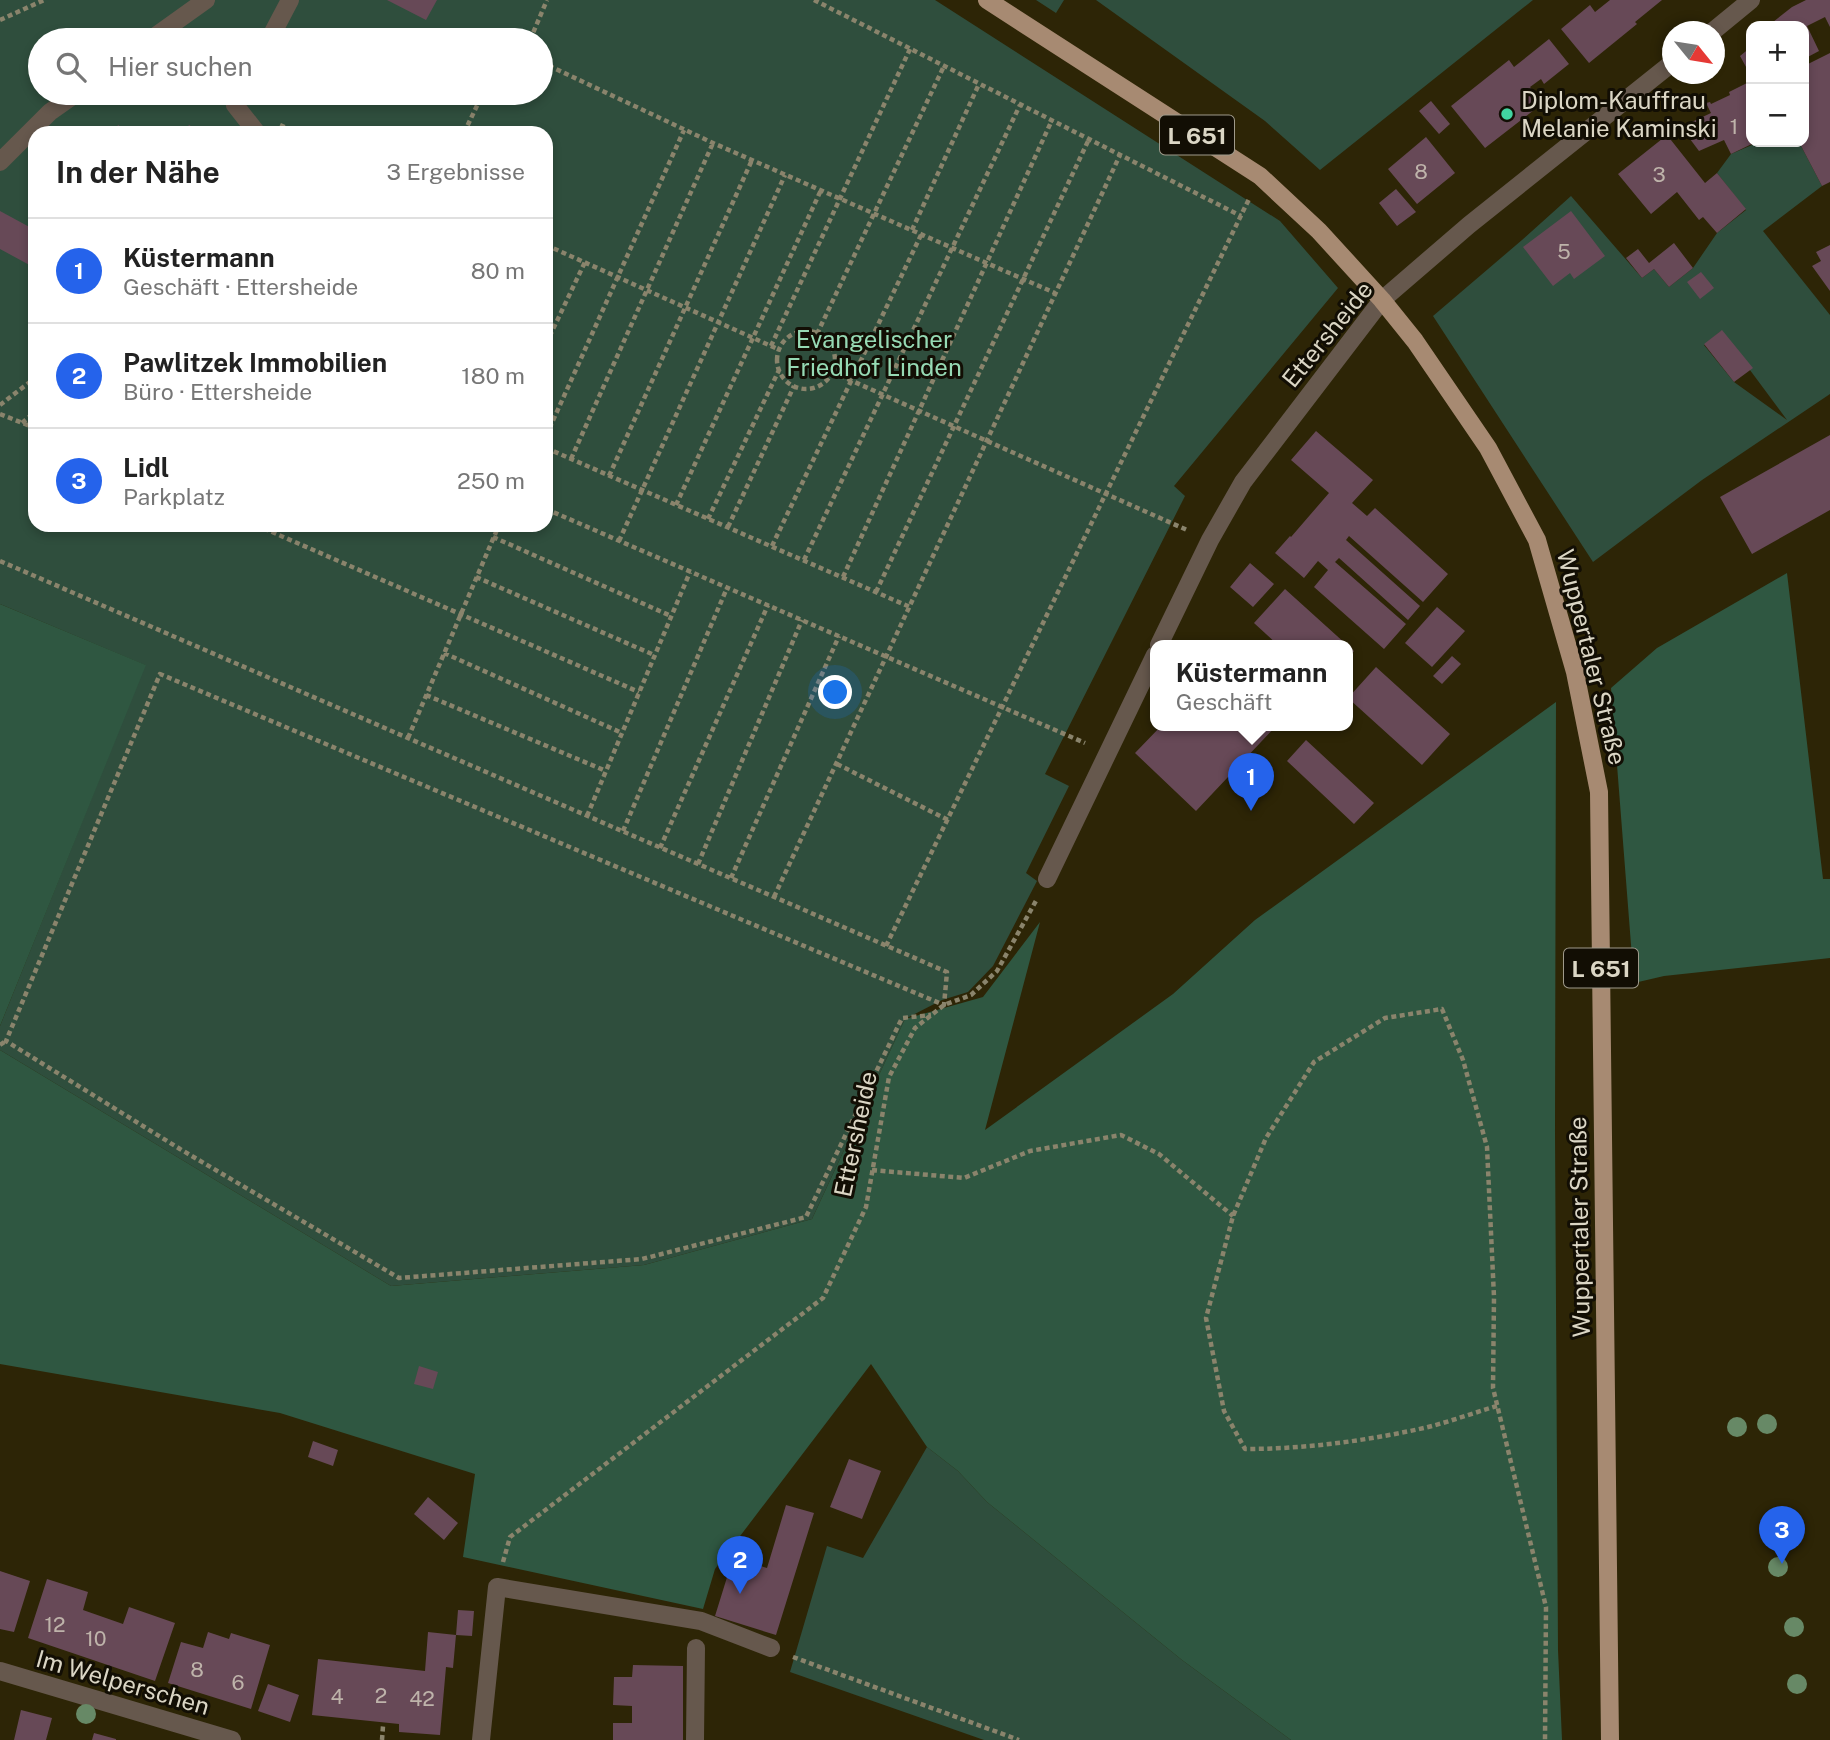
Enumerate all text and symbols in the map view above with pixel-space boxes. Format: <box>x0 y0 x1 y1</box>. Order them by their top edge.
north arrow <box>1662 21 1725 84</box>
map controls <box>1746 21 1809 147</box>
button: + <box>1746 21 1809 84</box>
search box <box>28 28 553 105</box>
icon: search <box>52 48 90 86</box>
text: Hier suchen <box>108 51 253 82</box>
button: − <box>1746 84 1809 147</box>
place label: Diplom-Kauffrau Melanie Kaminski <box>1521 86 1717 142</box>
marker: Diplom-Kauffrau Melanie Kaminski <box>1499 106 1515 122</box>
house number: 1 <box>1730 114 1738 139</box>
road number: L 651 <box>1160 116 1234 154</box>
text: In der Nähe <box>56 154 220 190</box>
text: 3 Ergebnisse <box>386 158 525 185</box>
house number: 8 <box>1414 159 1428 184</box>
house number: 3 <box>1652 162 1666 187</box>
house number: 5 <box>1557 239 1571 264</box>
text: Küstermann <box>123 242 275 273</box>
text: 1 <box>74 257 84 284</box>
text: 80 m <box>471 257 525 284</box>
text: Geschäft · Ettersheide <box>123 273 358 300</box>
street label: Ettersheide <box>1276 276 1378 392</box>
park label: Evangelischer Friedhof Linden <box>786 325 962 381</box>
text: Pawlitzek Immobilien <box>123 347 387 378</box>
text: 2 <box>72 362 86 389</box>
text: 180 m <box>461 362 525 389</box>
text: Büro · Ettersheide <box>123 378 312 405</box>
text: Lidl <box>123 452 169 483</box>
text: 3 <box>71 467 87 494</box>
text: 250 m <box>457 467 525 494</box>
text: Parkplatz <box>123 483 225 510</box>
street label: Wuppertaler Straße <box>1552 546 1632 768</box>
popup <box>1150 640 1353 731</box>
text: Küstermann <box>1176 657 1327 688</box>
your location <box>818 675 852 709</box>
text: Geschäft <box>1176 688 1272 715</box>
pin: 1 <box>1228 753 1274 811</box>
road number: L 651 <box>1564 948 1638 987</box>
street label: Ettersheide <box>828 1069 882 1199</box>
street label: Wuppertaler Straße <box>1563 1116 1595 1338</box>
pin: 3 <box>1759 1506 1805 1564</box>
pin: 2 <box>717 1536 763 1594</box>
house number: 12 <box>44 1612 66 1637</box>
house number: 10 <box>85 1626 107 1651</box>
street label: Im Welperschen <box>33 1644 213 1720</box>
house number: 8 <box>190 1657 204 1682</box>
house number: 6 <box>231 1670 245 1695</box>
house number: 2 <box>375 1683 387 1708</box>
house number: 4 <box>330 1684 344 1709</box>
house number: 42 <box>409 1686 435 1711</box>

